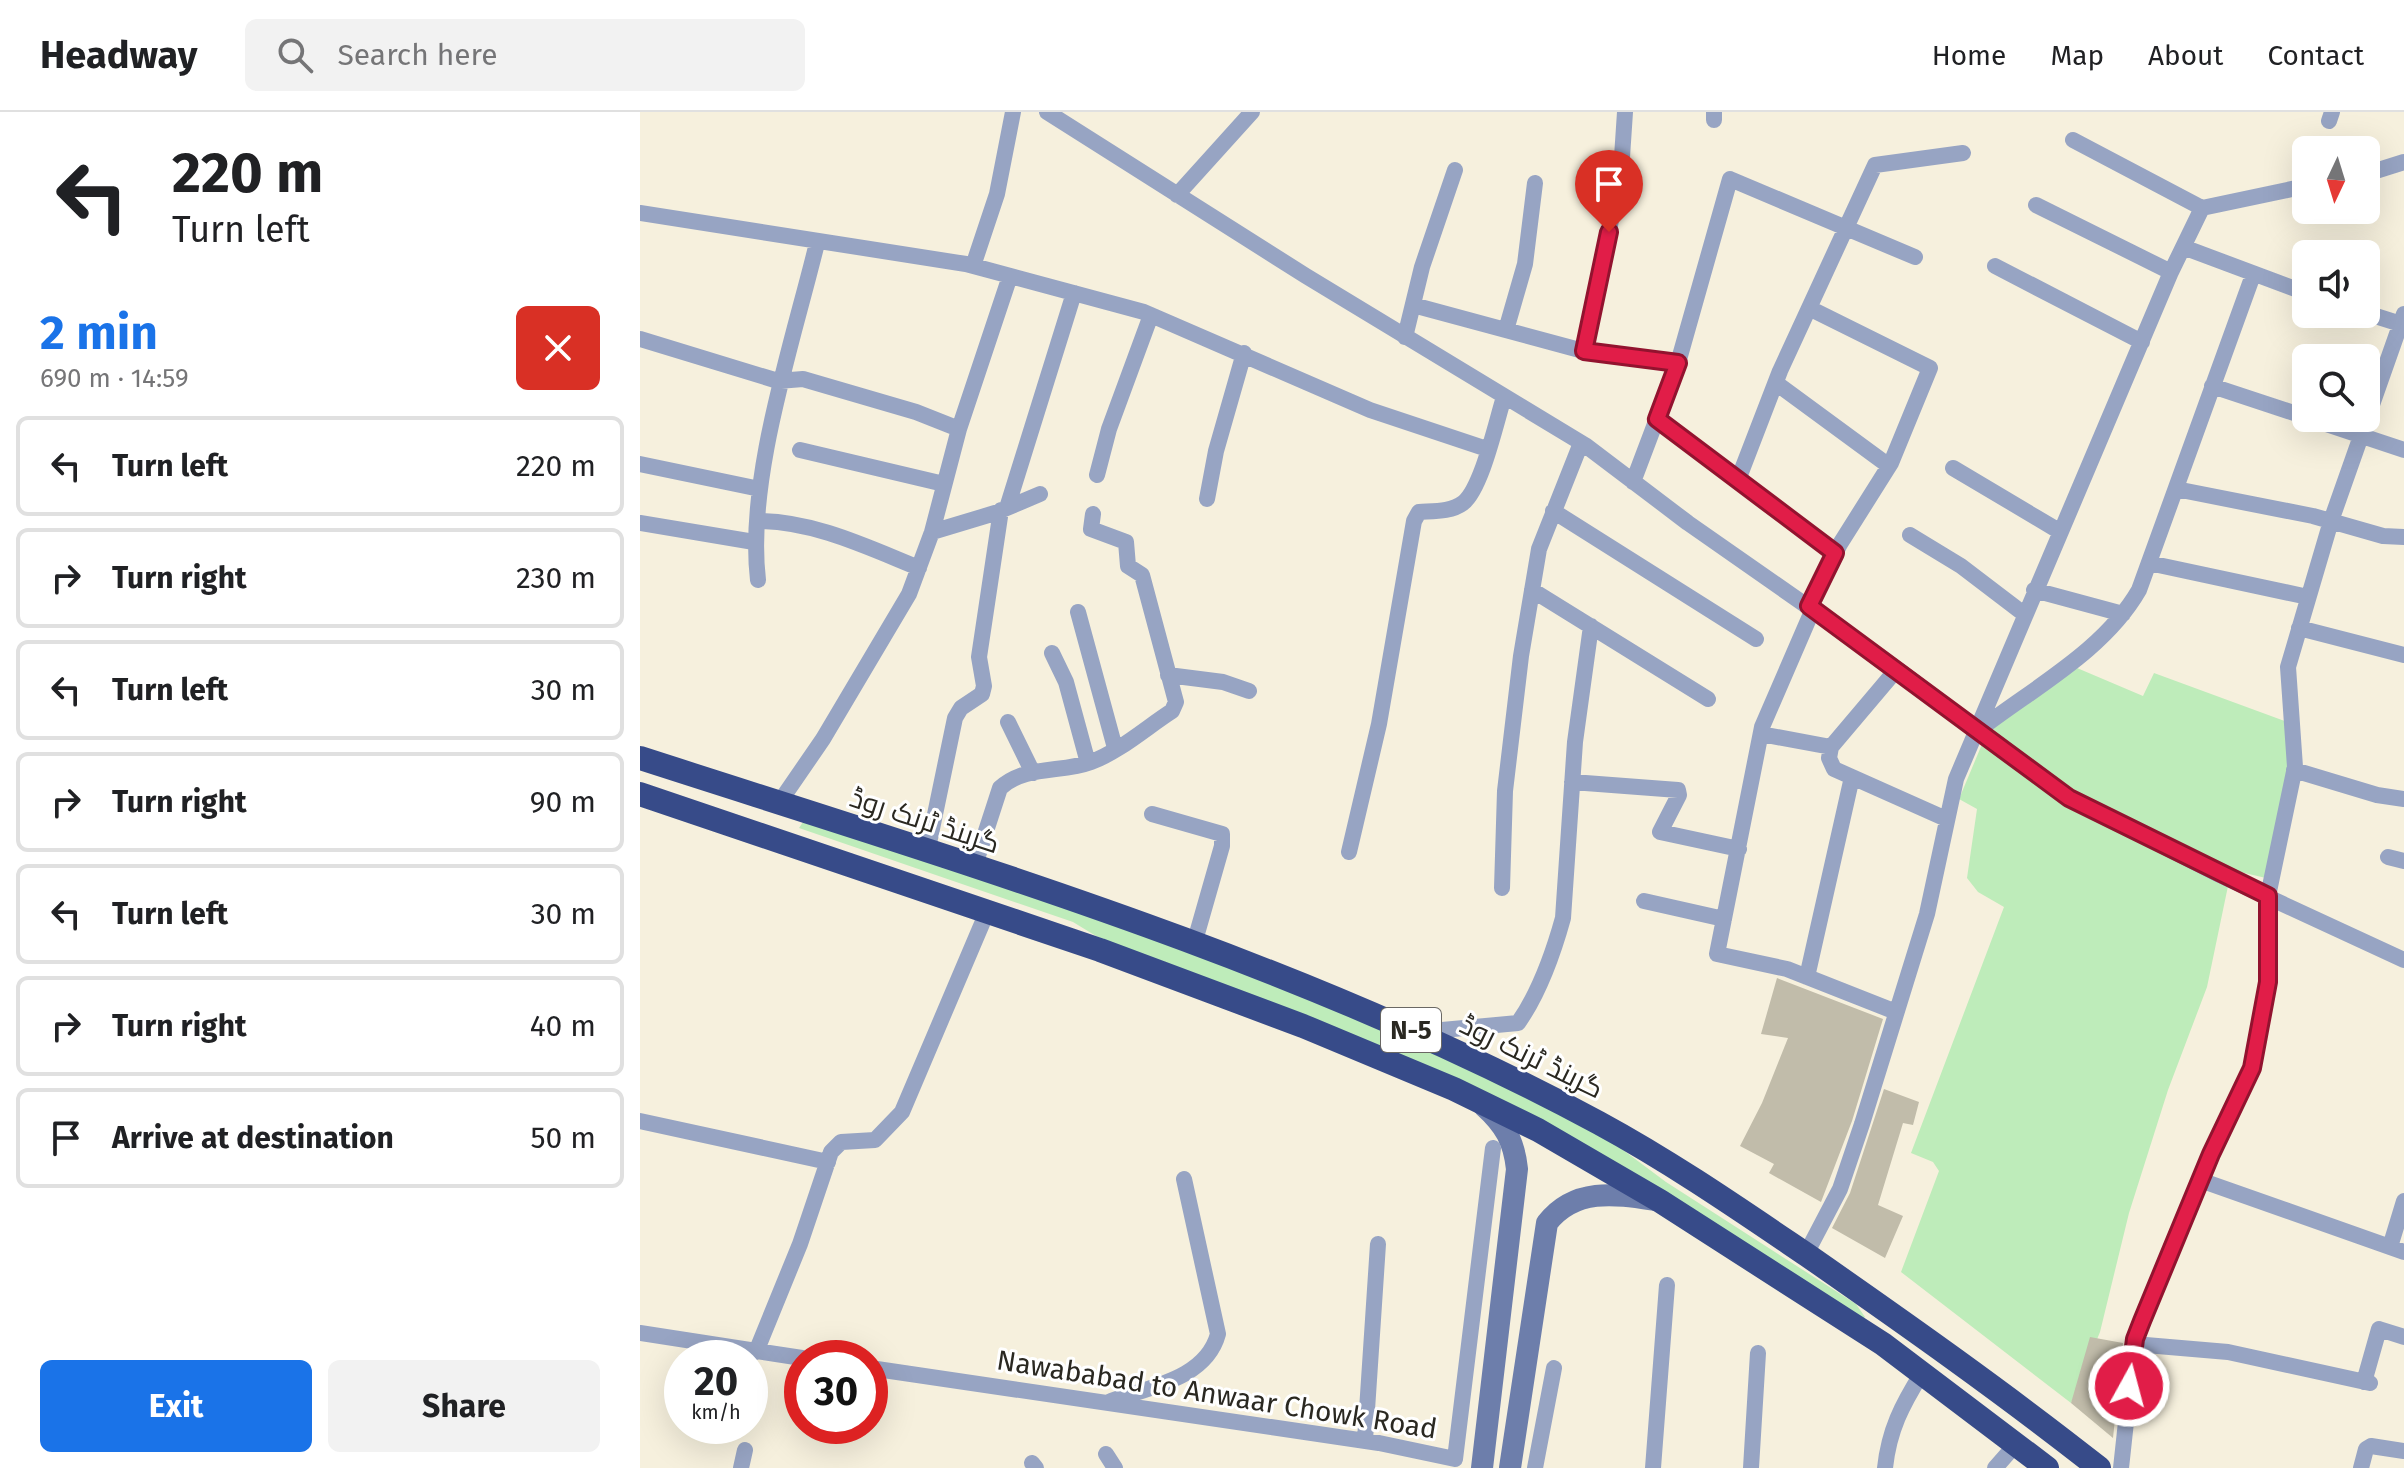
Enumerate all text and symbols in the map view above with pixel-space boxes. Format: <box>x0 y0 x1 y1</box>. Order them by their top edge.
search box <box>245 19 805 91</box>
text: Headway <box>40 32 197 78</box>
icon: search <box>273 33 317 77</box>
text: Search here <box>337 37 498 73</box>
text: Home <box>1932 39 2006 72</box>
text: Map <box>2050 39 2104 72</box>
text: About <box>2148 39 2223 72</box>
text: Contact <box>2267 39 2364 72</box>
north arrow <box>2292 136 2380 224</box>
map controls <box>2292 136 2380 432</box>
text: 220 m <box>172 140 323 207</box>
icon: left <box>40 144 144 248</box>
pin <box>1575 150 1643 232</box>
icon: arrive <box>1587 162 1631 206</box>
text: Turn left <box>172 208 310 252</box>
button: sound <box>2292 240 2380 328</box>
text: 2 min <box>40 304 158 362</box>
button: close <box>516 306 600 390</box>
button: search <box>2292 344 2380 432</box>
text: 690 m · 14:59 <box>40 363 189 394</box>
icon: left <box>44 444 88 488</box>
text: Turn left <box>112 448 228 484</box>
text: 220 m <box>516 448 596 484</box>
icon: right <box>44 556 88 600</box>
text: Turn right <box>112 560 247 596</box>
text: 230 m <box>516 560 596 596</box>
icon: left <box>44 668 88 712</box>
text: Turn left <box>112 672 228 708</box>
text: 30 m <box>531 672 596 708</box>
icon: right <box>44 780 88 824</box>
street label: گرینڈ ٹرنک روڈ <box>846 781 1004 860</box>
text: Turn right <box>112 784 247 820</box>
text: 90 m <box>530 784 596 820</box>
icon: left <box>44 892 88 936</box>
text: Turn left <box>112 896 228 932</box>
text: 30 m <box>531 896 596 932</box>
icon: right <box>44 1004 88 1048</box>
text: Turn right <box>112 1008 247 1044</box>
text: 40 m <box>530 1008 596 1044</box>
road number: N-5 <box>1381 1008 1441 1052</box>
street label: گرینڈ ٹرنک روڈ <box>1455 1008 1609 1105</box>
icon: arrive <box>44 1116 88 1160</box>
text: Arrive at destination <box>112 1120 394 1156</box>
text: 50 m <box>531 1120 596 1156</box>
speed limit sign: 30 <box>784 1340 888 1444</box>
street label: Nawababad to Anwaar Chowk Road <box>994 1343 1439 1446</box>
position arrow <box>2087 1344 2171 1428</box>
text: 20 <box>694 1358 738 1406</box>
button: Exit <box>40 1360 312 1452</box>
button: Share <box>328 1360 600 1452</box>
text: km/h <box>691 1400 741 1424</box>

